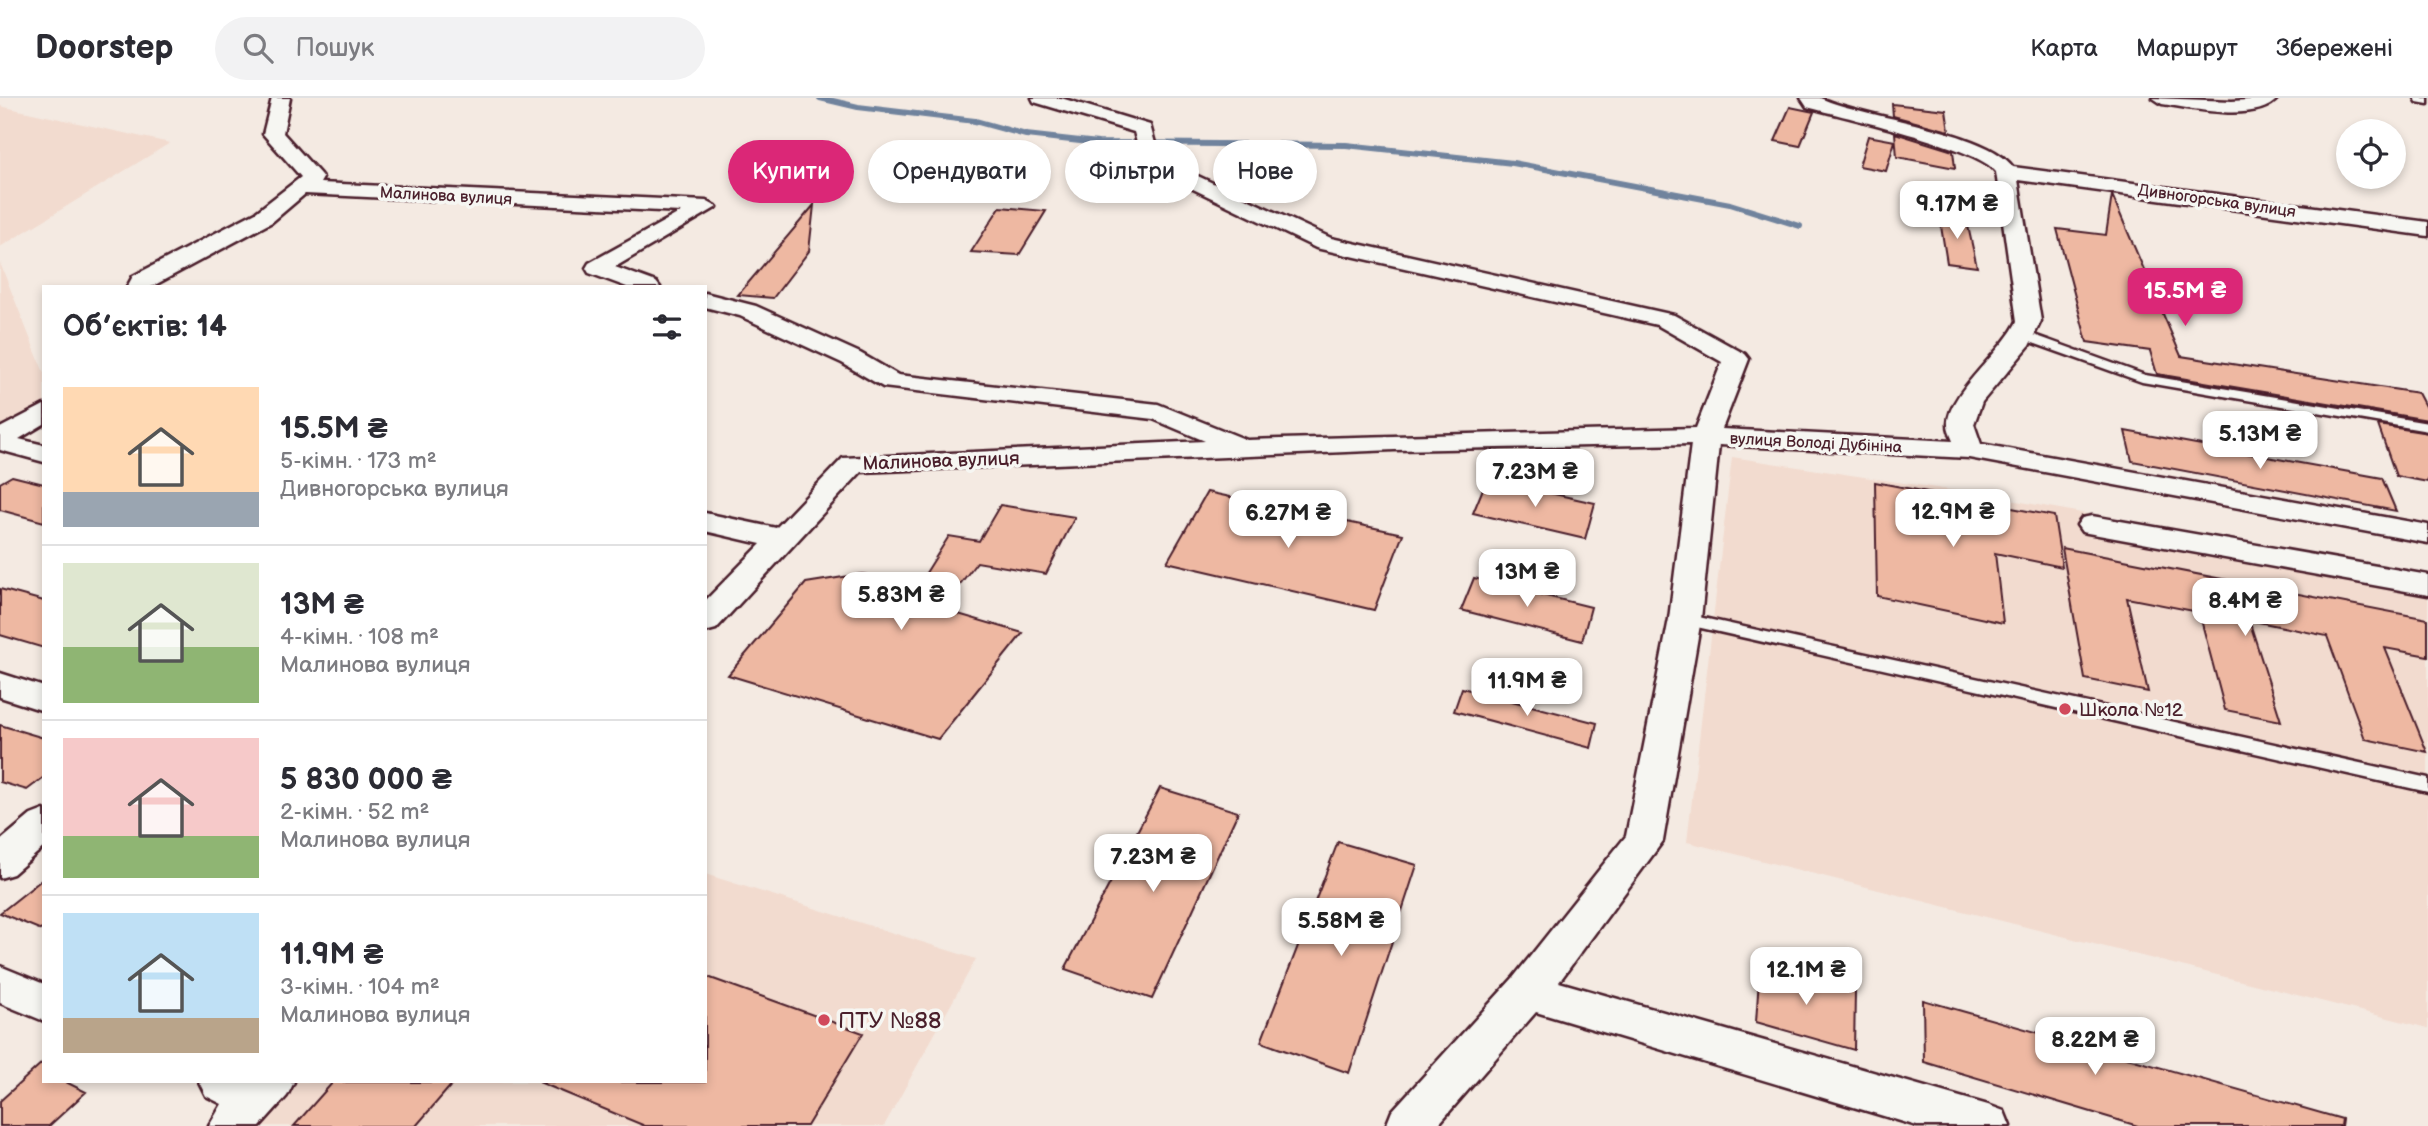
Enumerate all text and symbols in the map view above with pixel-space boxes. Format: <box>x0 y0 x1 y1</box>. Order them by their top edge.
search box <box>215 17 705 80</box>
text: Doorstep <box>35 28 173 68</box>
icon: search <box>239 29 277 67</box>
text: Пошук <box>295 33 374 64</box>
text: Карта <box>2030 34 2098 63</box>
text: Маршрут <box>2136 34 2238 63</box>
text: Збережені <box>2276 34 2393 63</box>
map controls <box>2336 119 2406 189</box>
button: locate <box>2336 119 2406 189</box>
chip: Купити <box>728 140 854 203</box>
chip: Орендувати <box>868 140 1051 203</box>
chip: Фільтри <box>1065 140 1199 203</box>
chip: Нове <box>1213 140 1317 203</box>
pin: 9.17M ₴ <box>1892 181 2022 241</box>
street label: Дивногорська вулиця <box>2137 181 2297 222</box>
street label: Малинова вулиця <box>379 184 513 209</box>
text: 9.17M ₴ <box>1916 190 1998 218</box>
pin: 15.5M ₴ <box>2120 268 2250 328</box>
text: 15.5M ₴ <box>2144 277 2226 305</box>
icon: filters <box>648 308 686 346</box>
text: Об’єктів: 14 <box>63 309 227 345</box>
text: 15.5M ₴ <box>280 411 388 447</box>
pin: 5.13M ₴ <box>2195 412 2325 471</box>
icon: home <box>119 415 203 499</box>
text: 5.13M ₴ <box>2219 420 2301 448</box>
street label: вулиця Володі Дубініна <box>1729 429 1903 458</box>
text: 5-кімн. · 173 m² <box>280 447 437 475</box>
street label: Малинова вулиця <box>862 447 1020 476</box>
pin: 7.23M ₴ <box>1470 450 1600 509</box>
text: 7.23M ₴ <box>1492 458 1578 486</box>
text: Дивногорська вулиця <box>280 475 509 503</box>
pin: 6.27M ₴ <box>1223 490 1353 550</box>
pin: 12.9M ₴ <box>1888 490 2018 549</box>
text: 12.9M ₴ <box>1911 498 1995 526</box>
text: 6.27M ₴ <box>1245 499 1331 527</box>
pin: 13M ₴ <box>1478 550 1576 609</box>
text: 13M ₴ <box>1495 558 1559 586</box>
pin: 5.83M ₴ <box>836 573 966 632</box>
pin: 8.4M ₴ <box>2188 578 2302 638</box>
text: 5.83M ₴ <box>858 581 944 609</box>
text: 13M ₴ <box>280 587 364 623</box>
text: 8.4M ₴ <box>2208 587 2282 615</box>
icon: home <box>119 591 203 675</box>
text: 4-кімн. · 108 m² <box>280 623 439 651</box>
text: Малинова вулиця <box>280 651 470 679</box>
pin: 11.9M ₴ <box>1462 658 1592 718</box>
text: 11.9M ₴ <box>1487 667 1567 695</box>
place label: Школа №12 <box>2079 699 2184 722</box>
marker: Школа №12 <box>2057 701 2073 717</box>
text: 5 830 000 ₴ <box>280 762 452 798</box>
icon: home <box>119 766 203 850</box>
text: 2-кімн. · 52 m² <box>280 798 429 826</box>
text: Малинова вулиця <box>280 826 470 854</box>
pin: 7.23M ₴ <box>1088 834 1218 894</box>
text: 7.23M ₴ <box>1110 843 1196 871</box>
pin: 5.58M ₴ <box>1276 898 1406 958</box>
text: 5.58M ₴ <box>1298 907 1384 935</box>
text: 11.9M ₴ <box>280 937 383 973</box>
icon: home <box>119 941 203 1025</box>
pin: 12.1M ₴ <box>1741 948 1871 1007</box>
text: 12.1M ₴ <box>1766 956 1846 984</box>
text: 3-кімн. · 104 m² <box>280 973 440 1001</box>
text: Малинова вулиця <box>280 1001 470 1029</box>
place label: ПТУ №88 <box>838 1007 941 1035</box>
marker: ПТУ №88 <box>816 1012 832 1028</box>
pin: 8.22M ₴ <box>2030 1018 2160 1077</box>
text: 8.22M ₴ <box>2051 1026 2139 1054</box>

